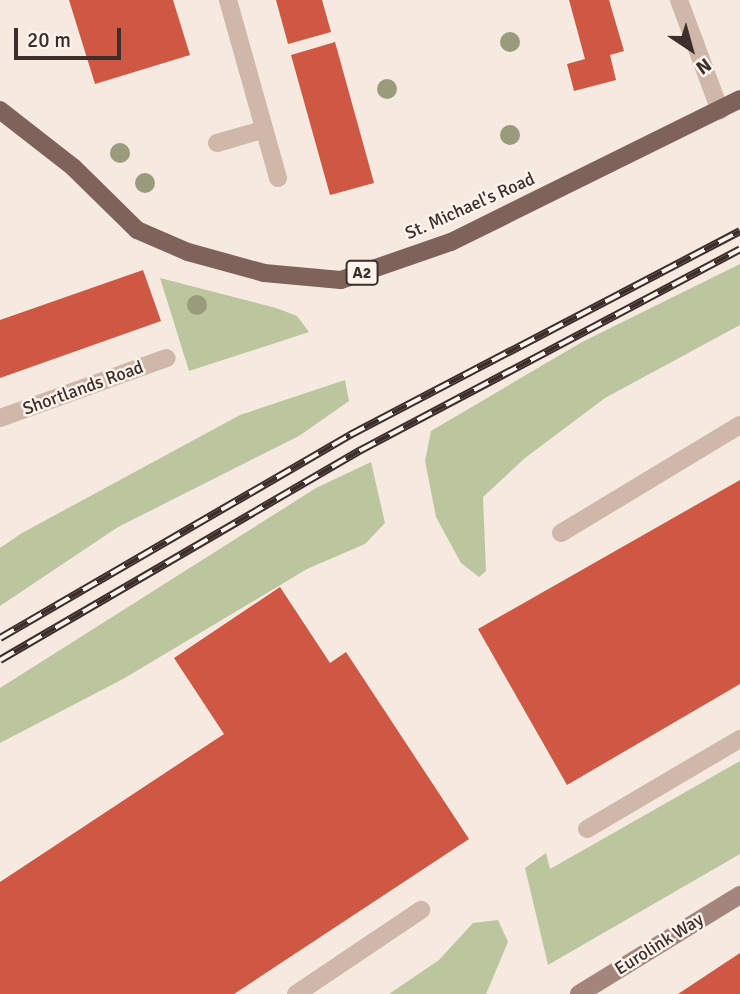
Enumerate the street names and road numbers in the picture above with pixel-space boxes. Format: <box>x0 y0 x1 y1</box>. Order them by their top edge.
street label: St. Michael's Road <box>402 168 538 244</box>
road number: A2 <box>344 260 380 286</box>
street label: Shortlands Road <box>20 356 146 420</box>
street label: Eurolink Way <box>611 908 707 980</box>

